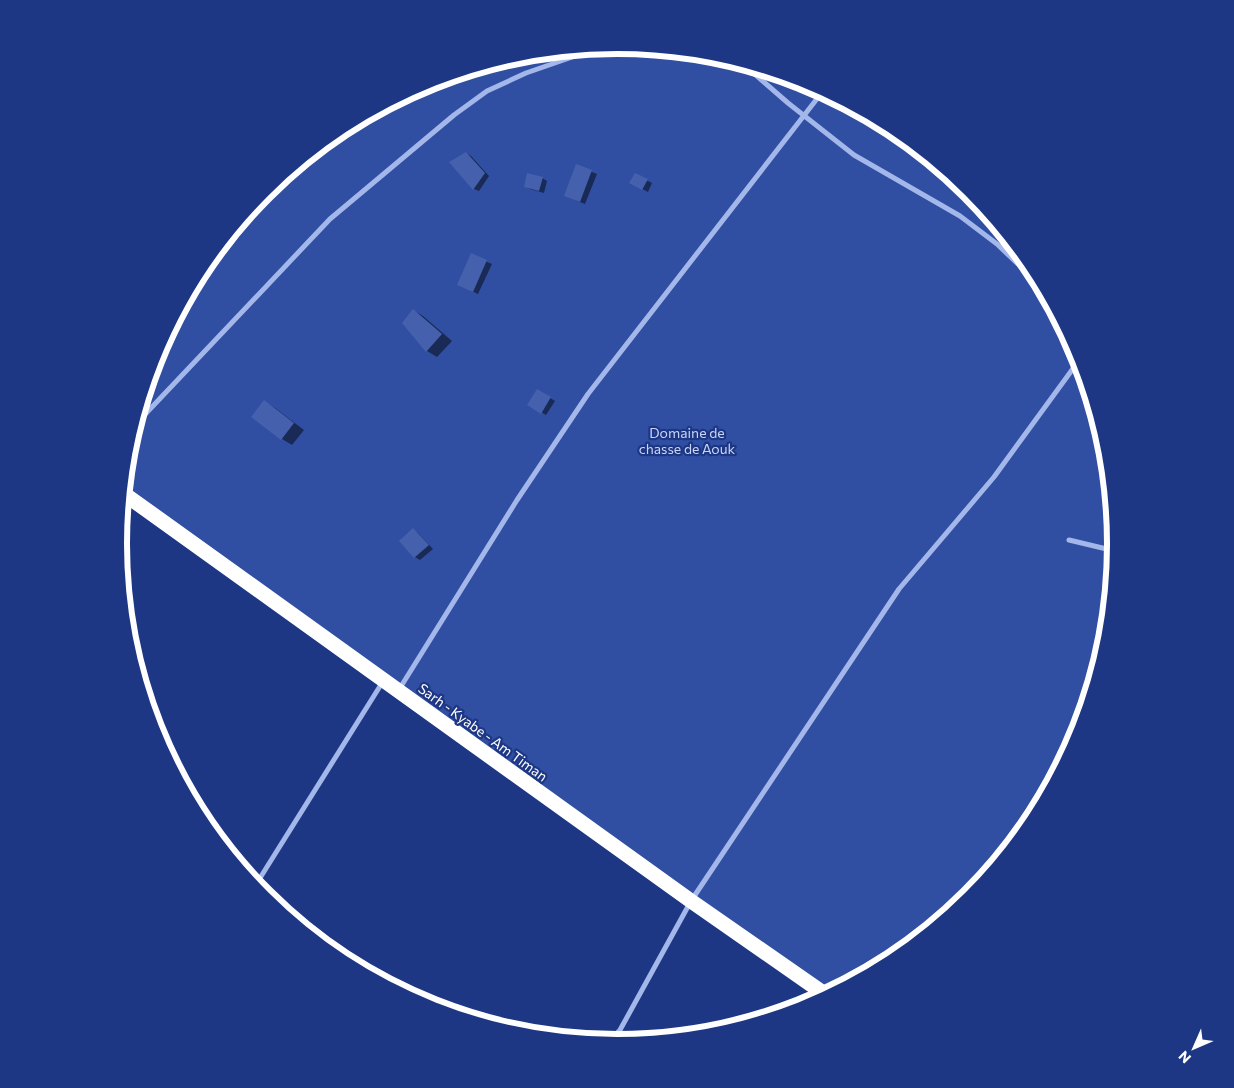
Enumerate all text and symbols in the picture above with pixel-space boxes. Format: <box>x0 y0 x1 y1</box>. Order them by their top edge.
park label: Domaine de chasse de Aouk <box>639 424 736 457</box>
street label: Sarh - Kyabe - Am Timan <box>415 679 551 785</box>
north arrow <box>1169 1023 1219 1073</box>
text: N <box>1175 1048 1194 1067</box>

